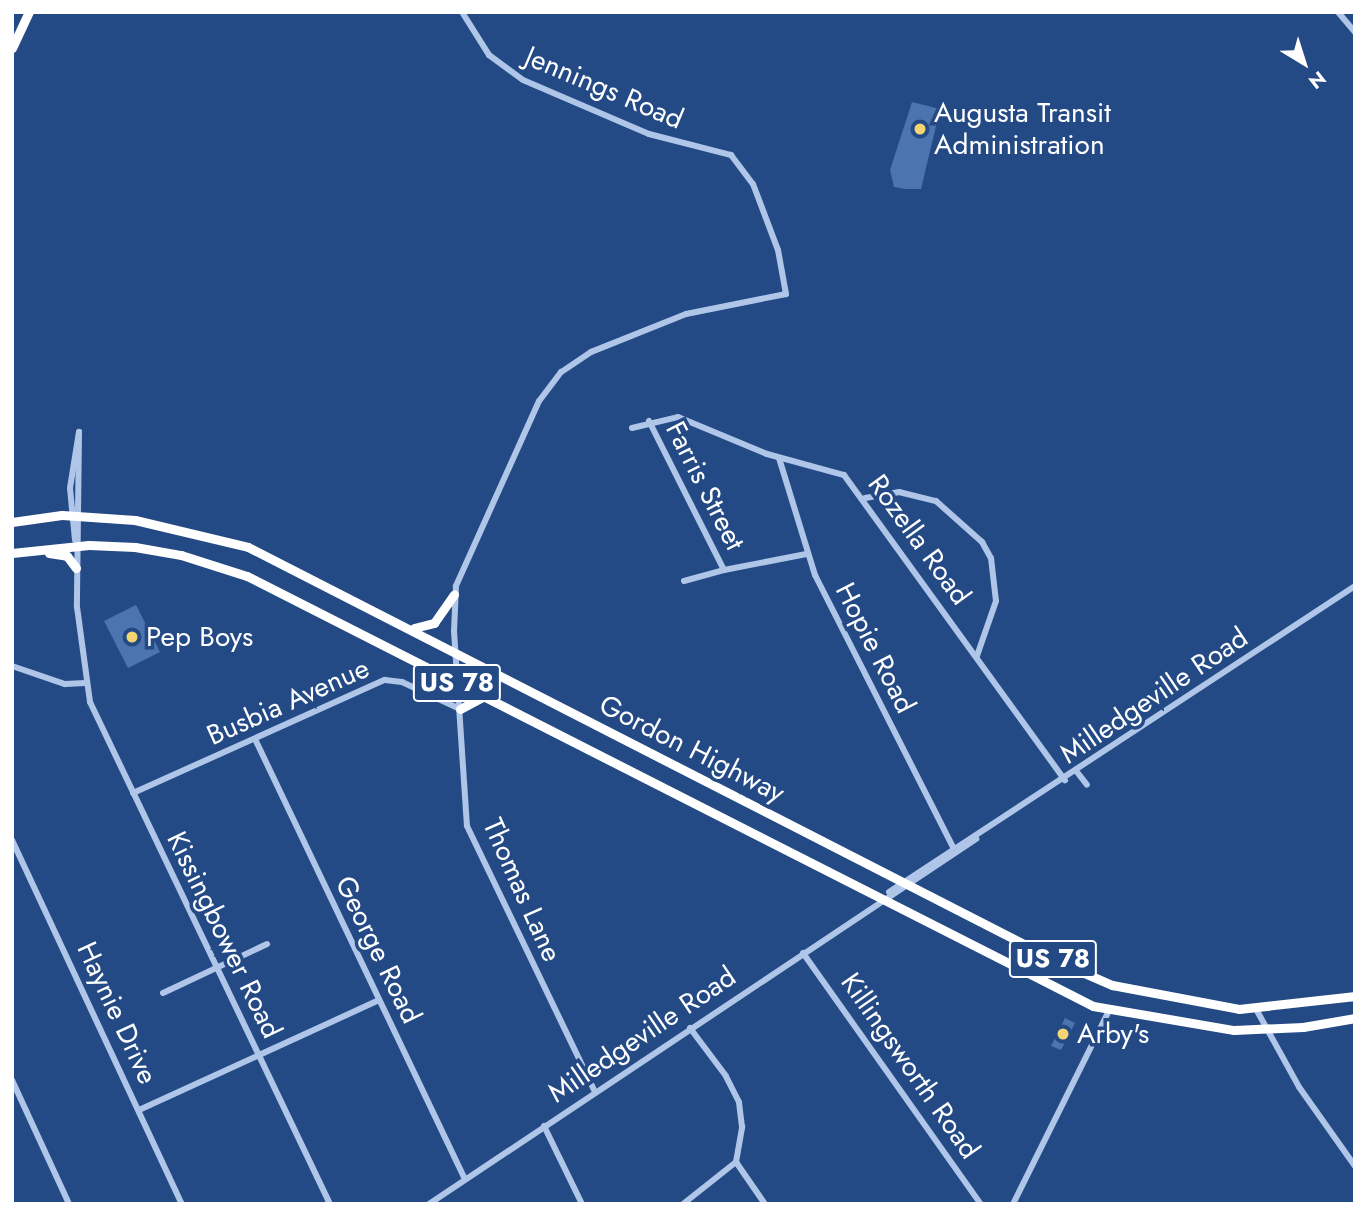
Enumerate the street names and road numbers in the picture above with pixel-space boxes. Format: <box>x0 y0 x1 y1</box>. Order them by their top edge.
street label: Jennings Road <box>520 40 688 136</box>
street label: Farris Street <box>658 416 752 556</box>
street label: Rozella Road <box>861 468 977 612</box>
street label: Hopie Road <box>828 577 922 719</box>
street label: Milledgeville Road <box>1054 621 1254 771</box>
street label: Busbia Avenue <box>202 651 374 753</box>
road number: US 78 <box>412 660 503 706</box>
street label: Gordon Highway <box>594 688 790 810</box>
street label: Thomas Lane <box>475 813 569 967</box>
street label: Kissingbower Road <box>159 826 289 1044</box>
street label: George Road <box>328 871 428 1029</box>
road number: US 78 <box>1007 936 1098 982</box>
street label: Haynie Drive <box>70 937 164 1089</box>
street label: Milledgeville Road <box>542 960 742 1110</box>
street label: Killingsworth Road <box>833 967 987 1165</box>

